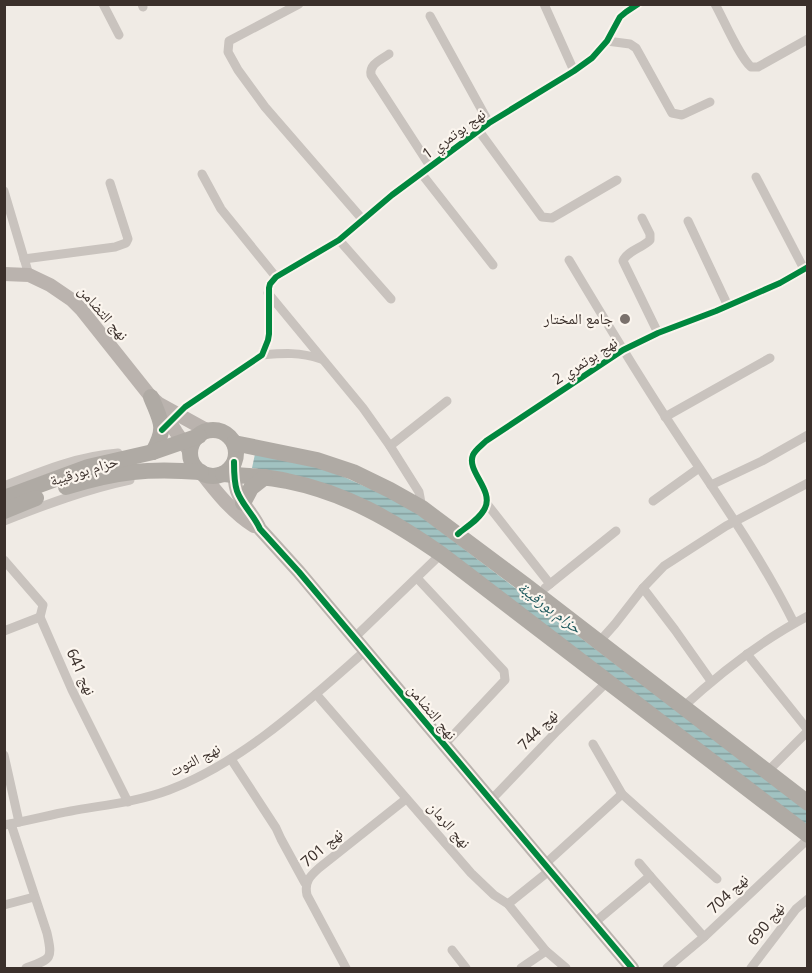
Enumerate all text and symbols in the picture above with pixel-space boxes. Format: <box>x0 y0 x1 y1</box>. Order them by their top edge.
street label: نهج بوتمري 1 <box>418 103 491 165</box>
street label: نهج التضامن <box>73 281 133 345</box>
place label: جامع المختار <box>543 308 613 329</box>
marker: جامع المختار <box>618 312 632 326</box>
street label: نهج بوتمري 2 <box>548 332 622 391</box>
street label: حزام بورقيبة <box>47 450 121 491</box>
water label: حزام بورقيبة <box>513 576 587 639</box>
street label: نهج 641 <box>62 645 101 699</box>
street label: نهج التضامن <box>403 679 462 744</box>
street label: نهج 744 <box>513 705 562 755</box>
street label: نهج التوت <box>166 738 224 781</box>
street label: نهج الرمان <box>423 797 476 853</box>
street label: نهج 701 <box>296 823 347 872</box>
street label: نهج 704 <box>703 869 753 918</box>
street label: نهج 690 <box>742 898 789 950</box>

